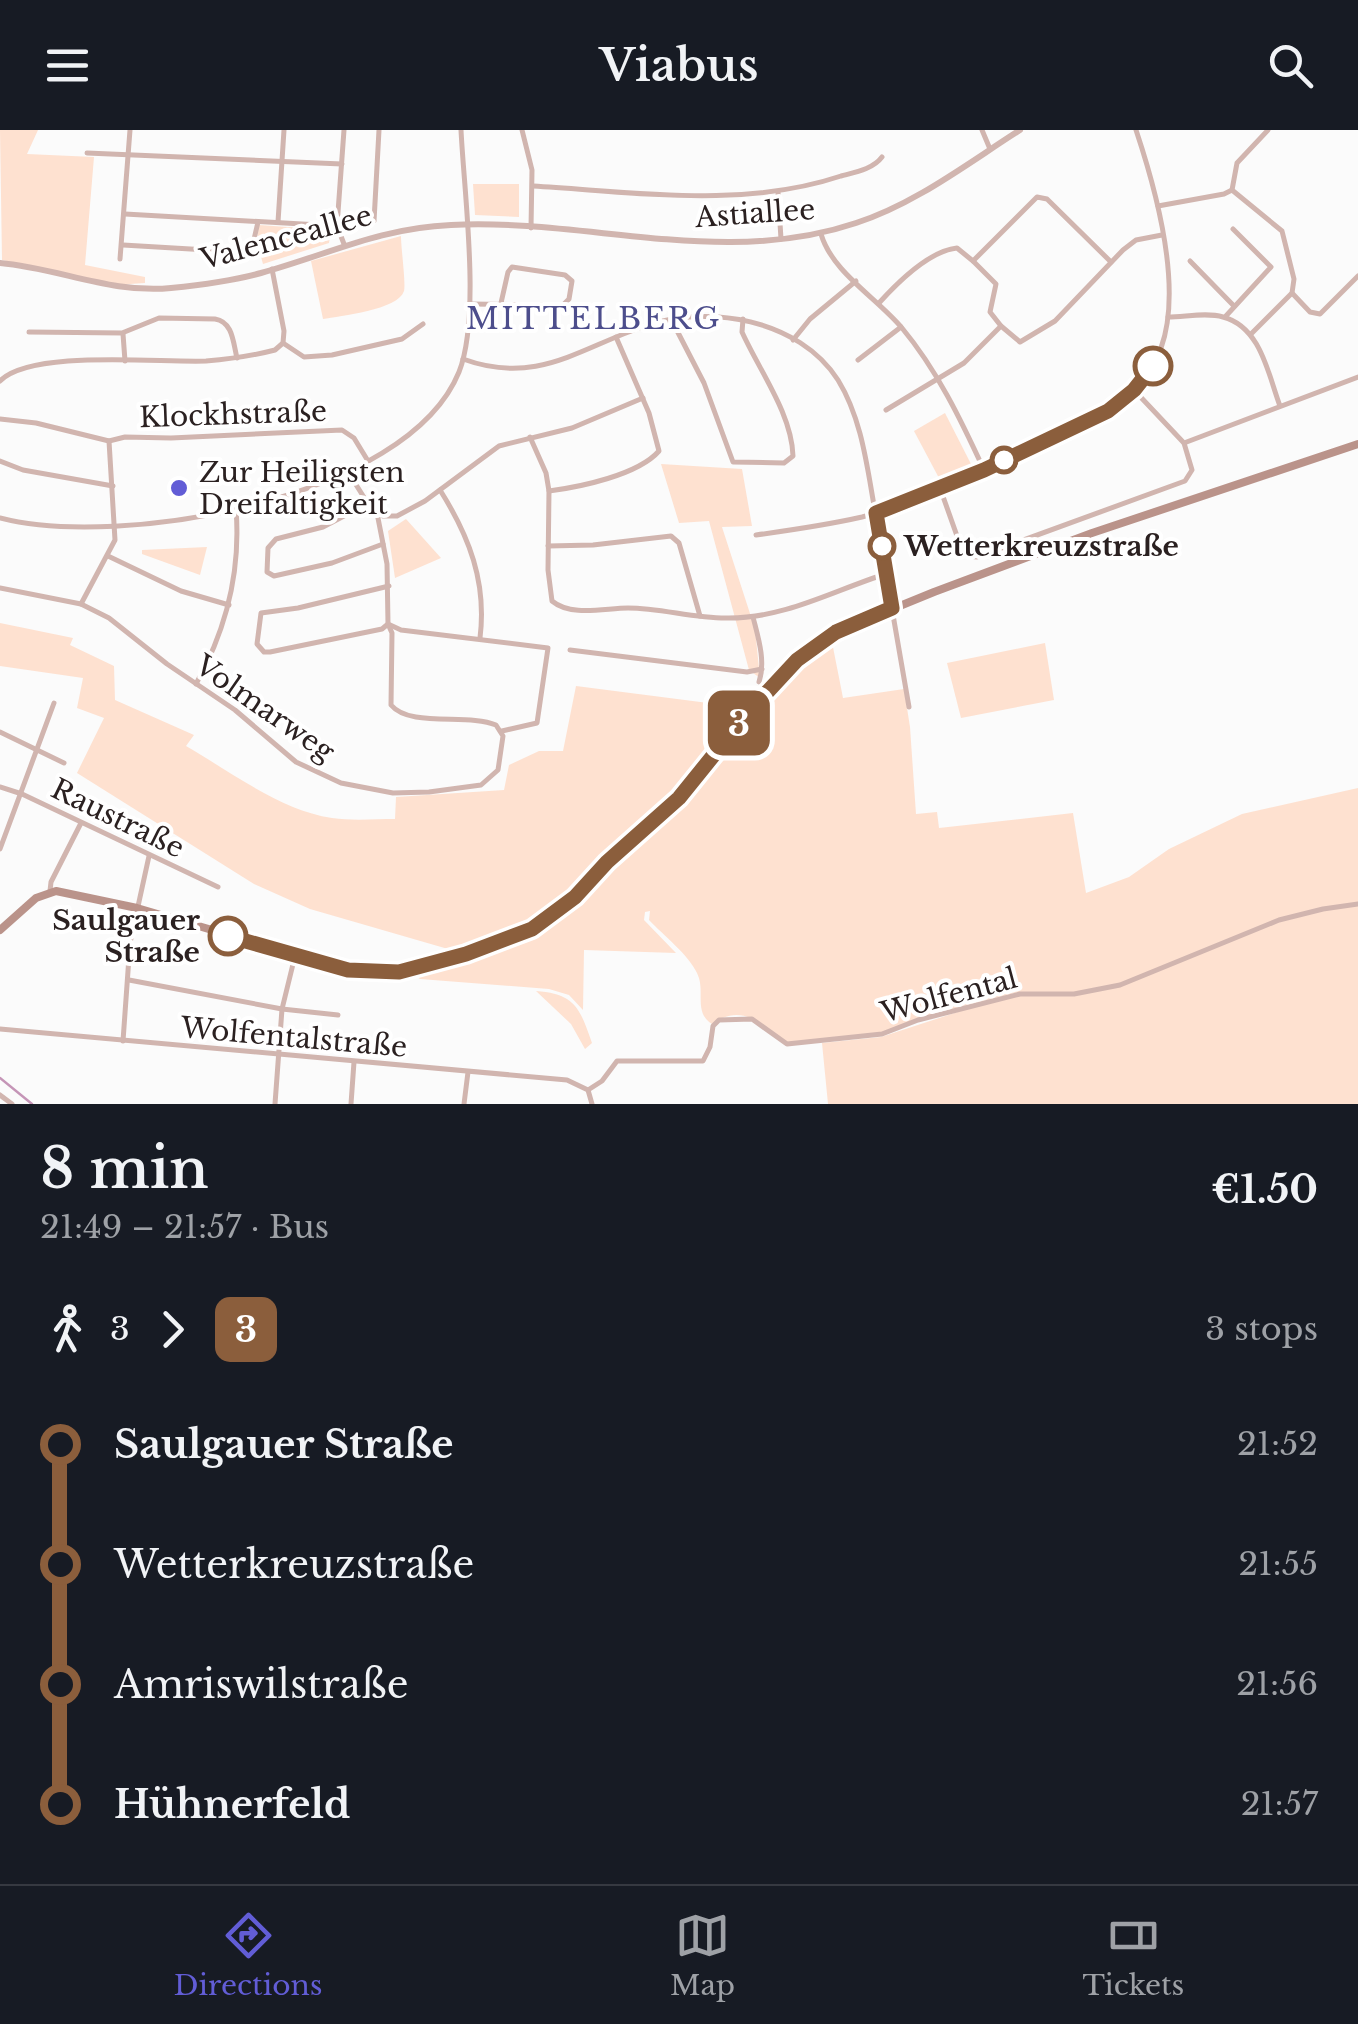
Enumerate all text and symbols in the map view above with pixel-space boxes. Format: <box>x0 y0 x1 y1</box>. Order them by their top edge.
text: Viabus <box>599 37 759 93</box>
icon: menu <box>40 38 95 93</box>
icon: search <box>1263 38 1318 93</box>
street label: Astiallee <box>693 192 816 235</box>
street label: Valenceallee <box>196 198 376 277</box>
district label: MITTELBERG <box>466 300 722 337</box>
unlabelled marker <box>1134 347 1172 385</box>
street label: Klockhstraße <box>138 394 328 435</box>
unlabelled marker <box>991 447 1017 473</box>
place label: Zur Heiligsten Dreifaltigkeit <box>199 455 405 522</box>
marker: Zur Heiligsten Dreifaltigkeit <box>168 477 190 499</box>
place label: Wetterkreuzstraße <box>903 529 1179 564</box>
marker: Wetterkreuzstraße <box>869 533 895 559</box>
street label: Volmarweg <box>187 647 342 770</box>
line badge: 3 <box>706 690 772 756</box>
text: 3 <box>728 702 750 745</box>
street label: Raustraße <box>46 771 190 866</box>
place label: Saulgauer Straße <box>52 903 200 970</box>
marker: Saulgauer Straße <box>209 917 247 955</box>
street label: Wolfental <box>876 960 1021 1031</box>
street label: Wolfentalstraße <box>178 1010 409 1065</box>
text: 8 min <box>40 1135 209 1203</box>
text: €1.50 <box>1211 1166 1318 1213</box>
text: 21:49 – 21:57 · Bus <box>40 1207 329 1247</box>
icon: walk <box>40 1302 95 1357</box>
icon: forward <box>145 1302 200 1357</box>
text: 3 <box>235 1308 257 1351</box>
text: 3 <box>110 1309 130 1349</box>
text: 3 stops <box>1205 1309 1318 1349</box>
text: Saulgauer Straße <box>114 1421 453 1468</box>
text: 21:52 <box>1237 1424 1318 1464</box>
text: Wetterkreuzstraße <box>114 1541 474 1588</box>
text: 21:55 <box>1239 1544 1318 1584</box>
text: Amriswilstraße <box>114 1661 408 1708</box>
text: 21:56 <box>1236 1664 1318 1704</box>
text: Hühnerfeld <box>114 1781 350 1828</box>
text: 21:57 <box>1241 1784 1318 1824</box>
tab: Directions <box>174 1908 323 2003</box>
tab: Map <box>670 1908 735 2003</box>
tab: Tickets <box>1083 1908 1184 2003</box>

